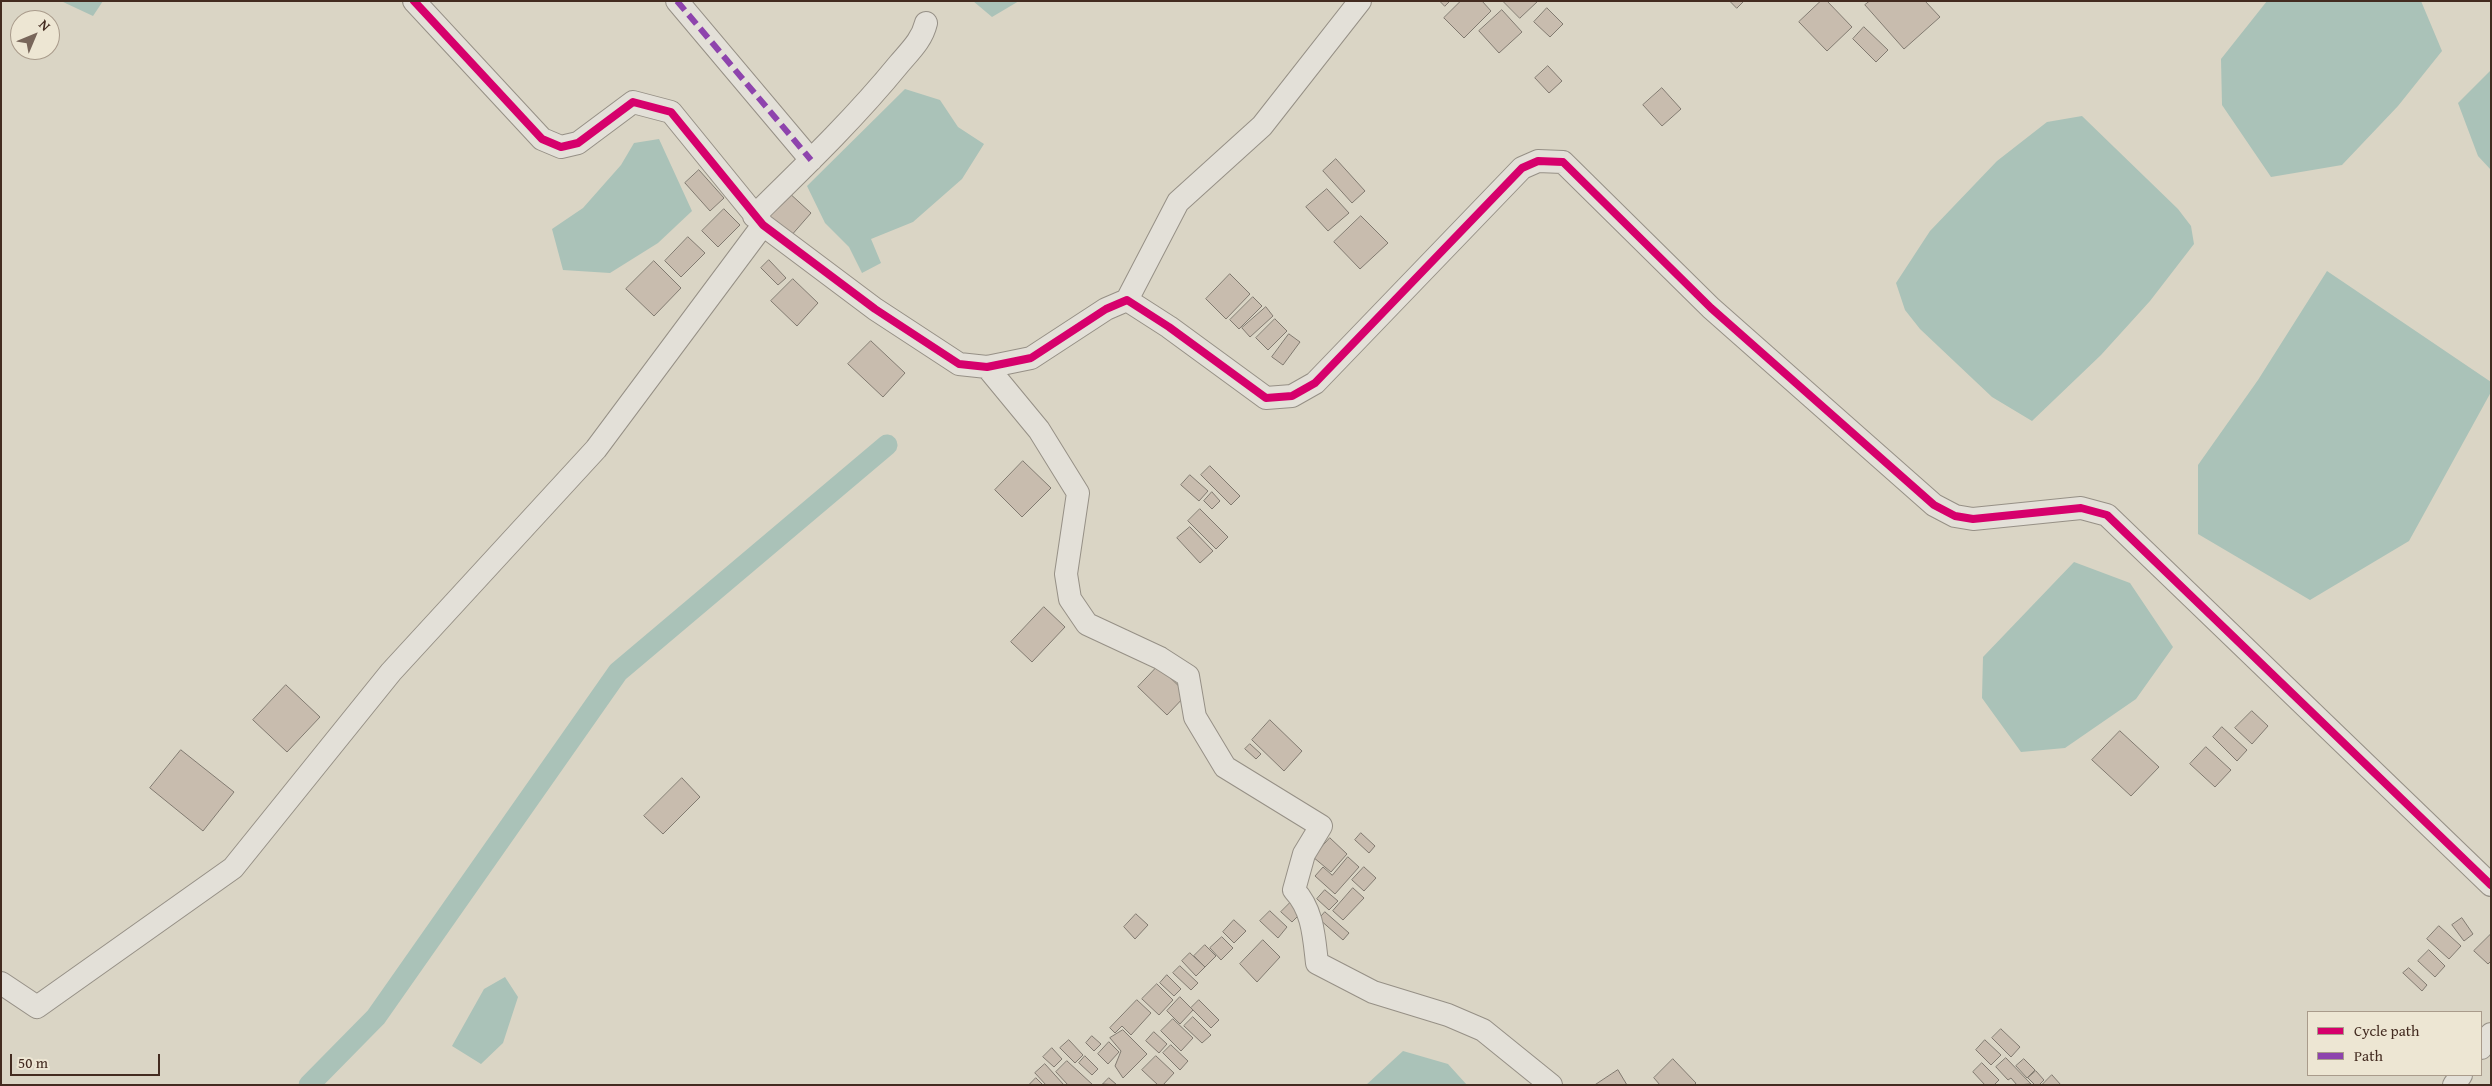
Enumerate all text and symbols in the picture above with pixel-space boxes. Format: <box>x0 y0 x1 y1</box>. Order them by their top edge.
north arrow <box>10 10 60 60</box>
text: N <box>35 15 55 35</box>
legend <box>2307 1011 2482 1076</box>
text: Cycle path <box>2354 1020 2420 1041</box>
scale bar <box>12 1044 162 1076</box>
text: Path <box>2354 1045 2383 1066</box>
text: 50 m <box>18 1052 48 1073</box>

